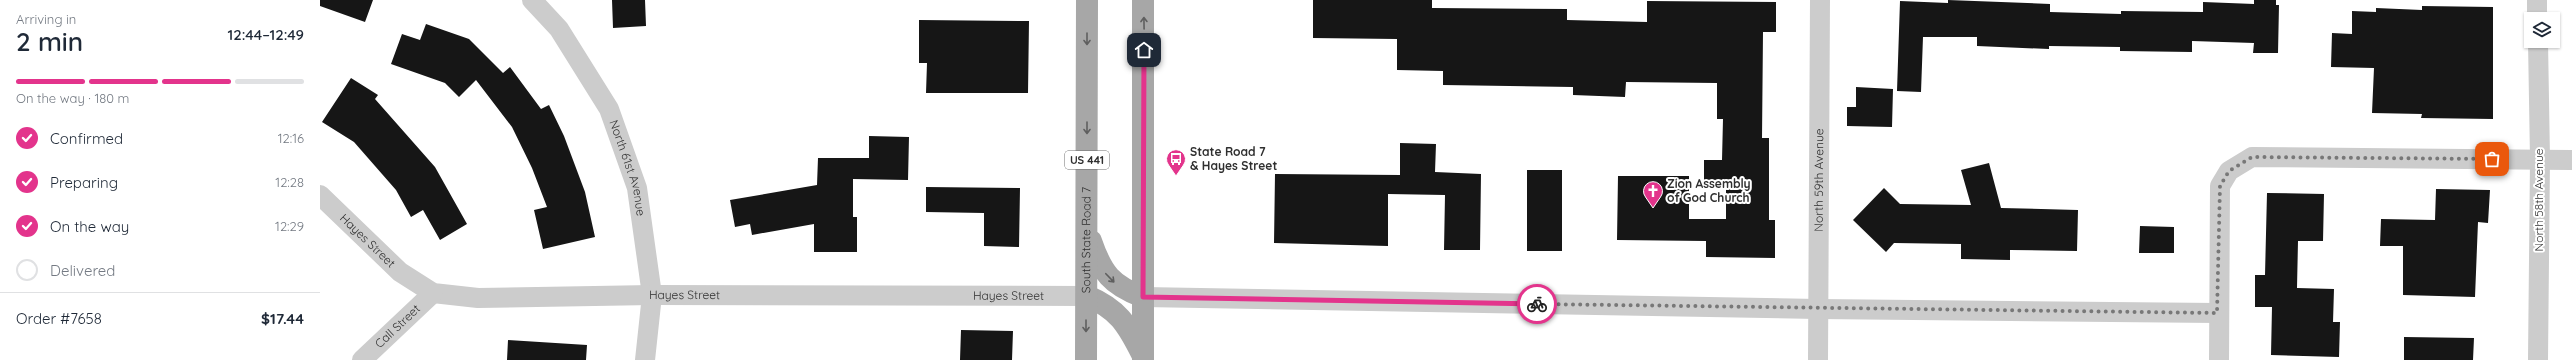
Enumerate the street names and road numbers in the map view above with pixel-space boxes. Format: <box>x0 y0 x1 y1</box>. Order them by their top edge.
street label: North 61st Avenue <box>606 118 649 217</box>
street label: North 59th Avenue <box>1811 128 1826 232</box>
street label: North 58th Avenue <box>2531 148 2546 252</box>
road number: US 441 <box>1065 151 1109 169</box>
street label: South State Road 7 <box>1078 187 1093 293</box>
street label: Hayes Street <box>337 210 399 271</box>
street label: Hayes Street <box>649 287 720 302</box>
street label: Hayes Street <box>973 288 1044 303</box>
street label: Call Street <box>372 301 423 351</box>

